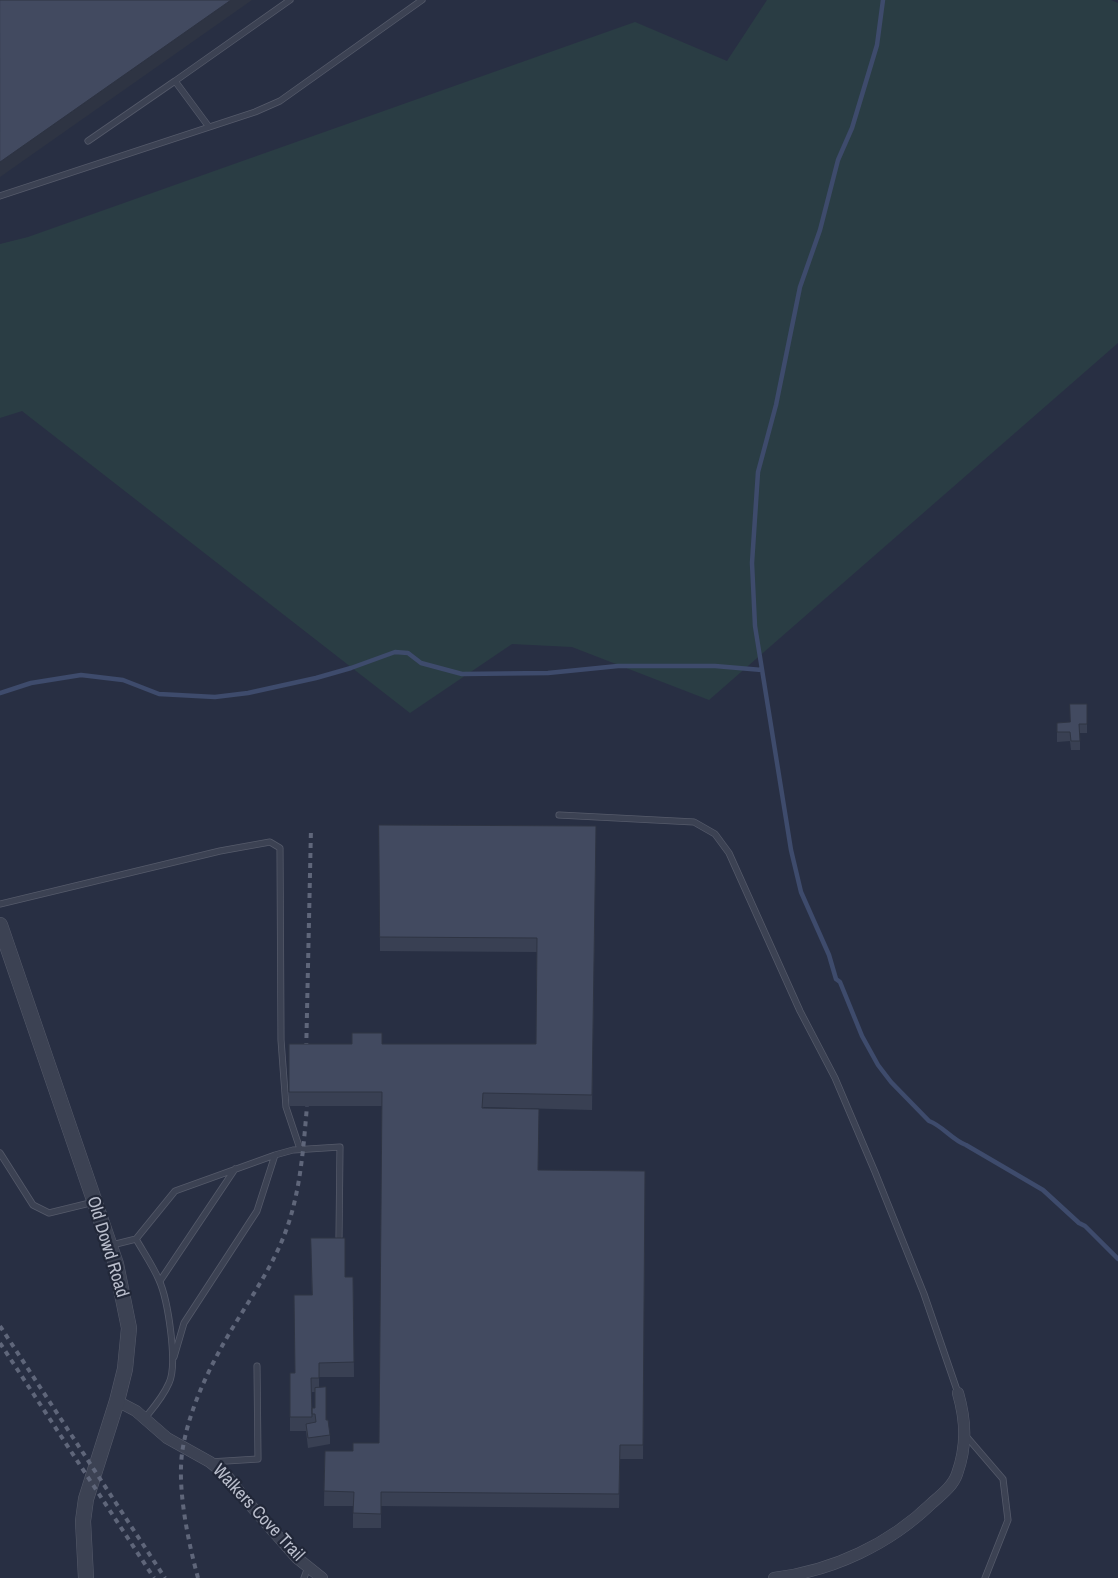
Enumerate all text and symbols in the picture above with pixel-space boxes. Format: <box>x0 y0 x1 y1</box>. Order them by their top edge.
street label: Old Dowd Road <box>81 1194 133 1300</box>
street label: Walkers Cove Trail <box>208 1460 308 1566</box>

